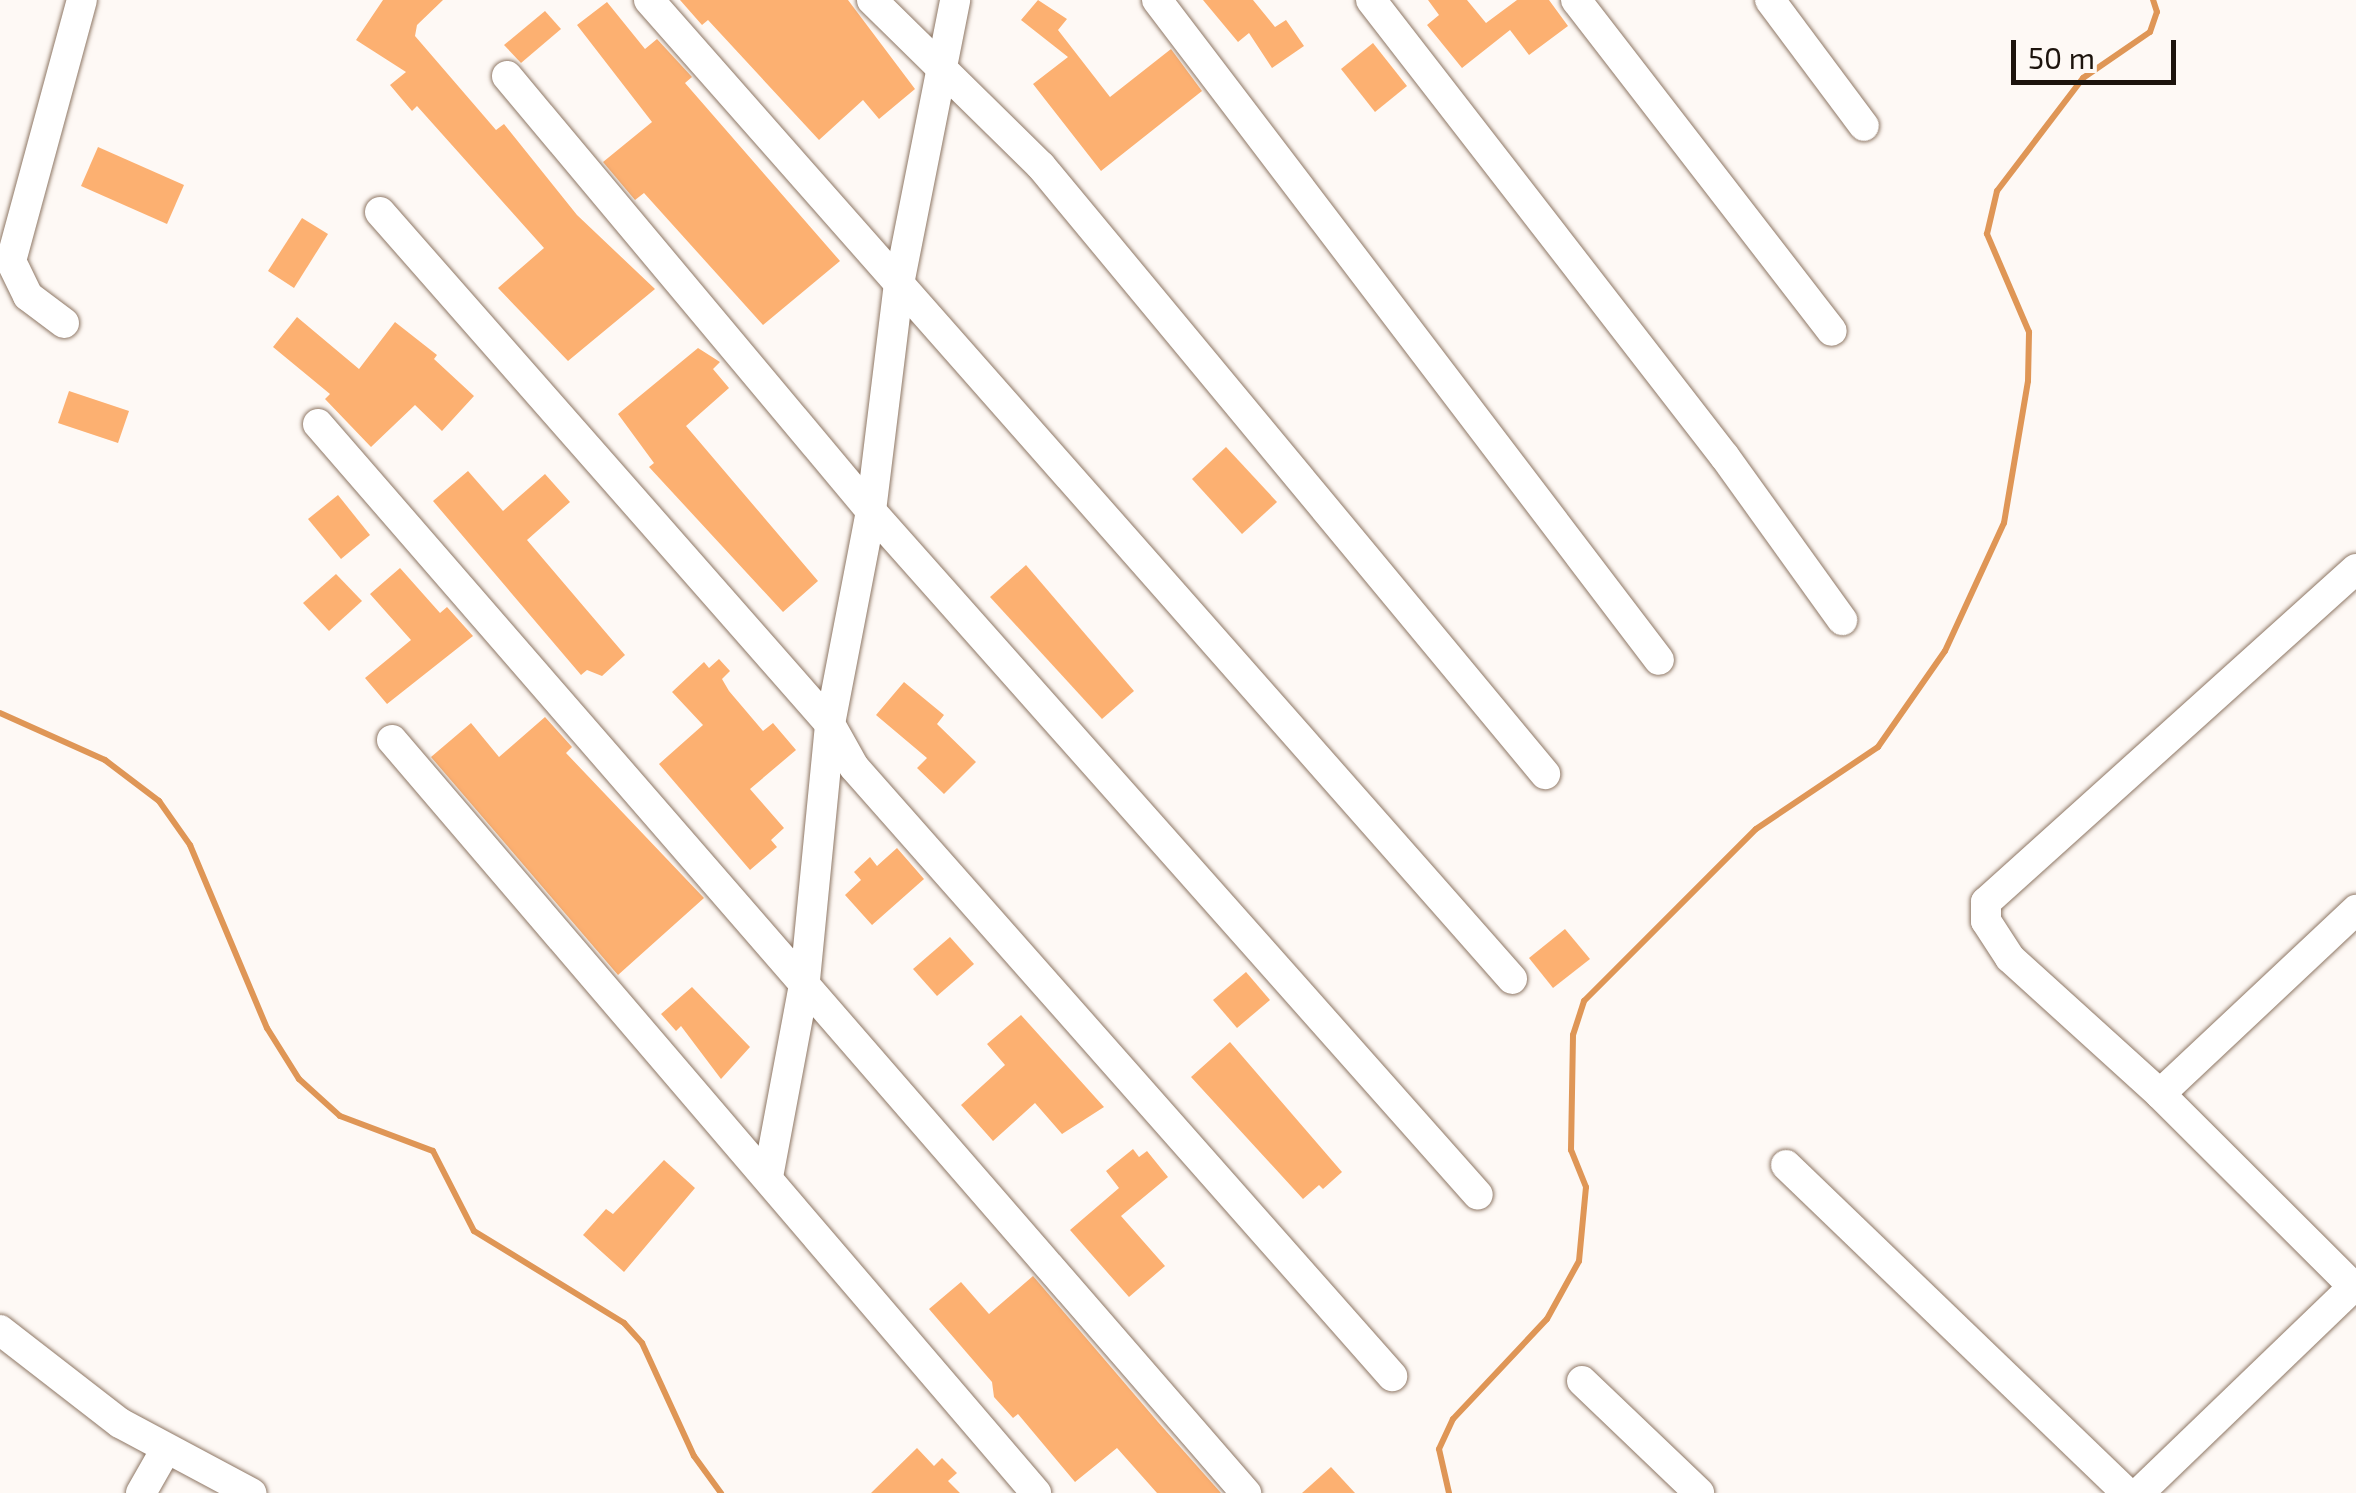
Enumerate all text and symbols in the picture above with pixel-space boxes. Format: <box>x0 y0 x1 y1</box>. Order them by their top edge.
scale bar <box>2016 20 2181 82</box>
text: 50 m <box>2028 39 2095 75</box>

